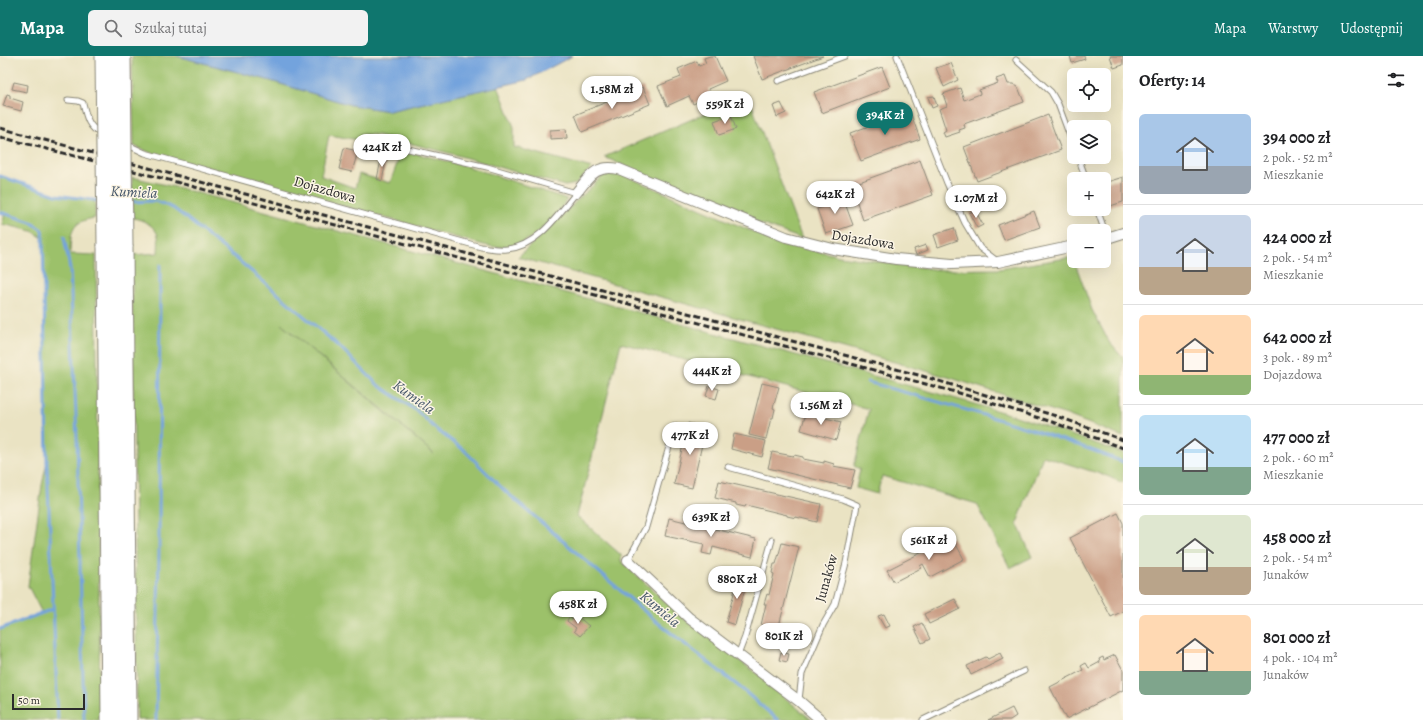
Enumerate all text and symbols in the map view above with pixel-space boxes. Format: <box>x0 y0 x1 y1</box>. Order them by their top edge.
search box <box>88 10 368 46</box>
text: Mapa <box>20 15 64 41</box>
icon: search <box>102 17 124 39</box>
text: Szukaj tutaj <box>134 18 207 38</box>
text: Mapa <box>1214 19 1246 38</box>
text: Warstwy <box>1268 19 1318 38</box>
text: Udostępnij <box>1340 19 1403 38</box>
map controls <box>1067 68 1111 268</box>
button: locate <box>1067 68 1111 112</box>
text: Oferty: 14 <box>1139 69 1206 92</box>
icon: filters <box>1385 69 1407 91</box>
pin: 1.58M zł <box>571 76 653 110</box>
text: 1.58M zł <box>590 80 634 97</box>
pin: 559K zł <box>688 91 762 125</box>
text: 559K zł <box>706 95 744 112</box>
pin: 394K zł <box>848 102 922 136</box>
text: 394K zł <box>866 106 904 123</box>
button: layers <box>1067 120 1111 164</box>
text: 394 000 zł <box>1263 126 1331 149</box>
icon: home <box>1171 130 1219 178</box>
pin: 424K zł <box>345 134 419 168</box>
text: 424K zł <box>362 138 402 155</box>
text: 2 pok. · 52 m² <box>1263 149 1332 166</box>
text: Mieszkanie <box>1263 166 1323 183</box>
street label: Dojazdowa <box>292 172 359 208</box>
button: + <box>1067 172 1111 216</box>
water label: Kumiela <box>110 181 158 203</box>
pin: 642K zł <box>798 181 872 215</box>
text: 642K zł <box>815 185 855 202</box>
pin: 1.07M zł <box>935 185 1017 219</box>
text: 1.07M zł <box>954 189 998 206</box>
button: − <box>1067 224 1111 268</box>
street label: Dojazdowa <box>830 225 896 254</box>
text: 424 000 zł <box>1263 226 1332 249</box>
icon: home <box>1171 231 1219 279</box>
text: 2 pok. · 54 m² <box>1263 249 1332 266</box>
text: Mieszkanie <box>1263 266 1323 283</box>
text: 642 000 zł <box>1263 326 1332 349</box>
icon: home <box>1171 331 1219 379</box>
text: 3 pok. · 89 m² <box>1263 349 1332 366</box>
pin: 444K zł <box>675 358 749 392</box>
text: 444K zł <box>692 362 732 379</box>
text: Dojazdowa <box>1263 366 1322 383</box>
water label: Kumiela <box>389 375 439 419</box>
pin: 1.56M zł <box>780 392 862 426</box>
text: 1.56M zł <box>800 396 842 413</box>
pin: 477K zł <box>653 422 727 456</box>
text: 477K zł <box>671 426 709 443</box>
text: 477 000 zł <box>1263 426 1330 449</box>
icon: home <box>1171 431 1219 479</box>
text: 2 pok. · 60 m² <box>1263 449 1334 466</box>
text: Mieszkanie <box>1263 466 1323 483</box>
pin: 639K zł <box>674 504 748 538</box>
text: 639K zł <box>692 508 730 525</box>
text: 458 000 zł <box>1263 526 1331 549</box>
pin: 561K zł <box>892 527 966 561</box>
text: 561K zł <box>911 531 948 548</box>
icon: home <box>1171 531 1219 579</box>
text: 2 pok. · 54 m² <box>1263 549 1332 566</box>
street label: Junaków <box>811 552 842 604</box>
pin: 880K zł <box>700 566 774 600</box>
text: Junaków <box>1263 566 1309 583</box>
text: 880K zł <box>717 570 757 587</box>
water label: Kumiela <box>636 586 685 632</box>
pin: 458K zł <box>541 591 615 625</box>
text: 458K zł <box>559 595 597 612</box>
pin: 801K zł <box>747 623 821 657</box>
text: 801 000 zł <box>1263 626 1330 649</box>
text: 801K zł <box>765 627 803 644</box>
icon: home <box>1171 631 1219 679</box>
text: 4 pok. · 104 m² <box>1263 649 1338 666</box>
text: Junaków <box>1263 666 1309 683</box>
scale bar <box>12 692 85 711</box>
text: 50 m <box>18 693 40 708</box>

